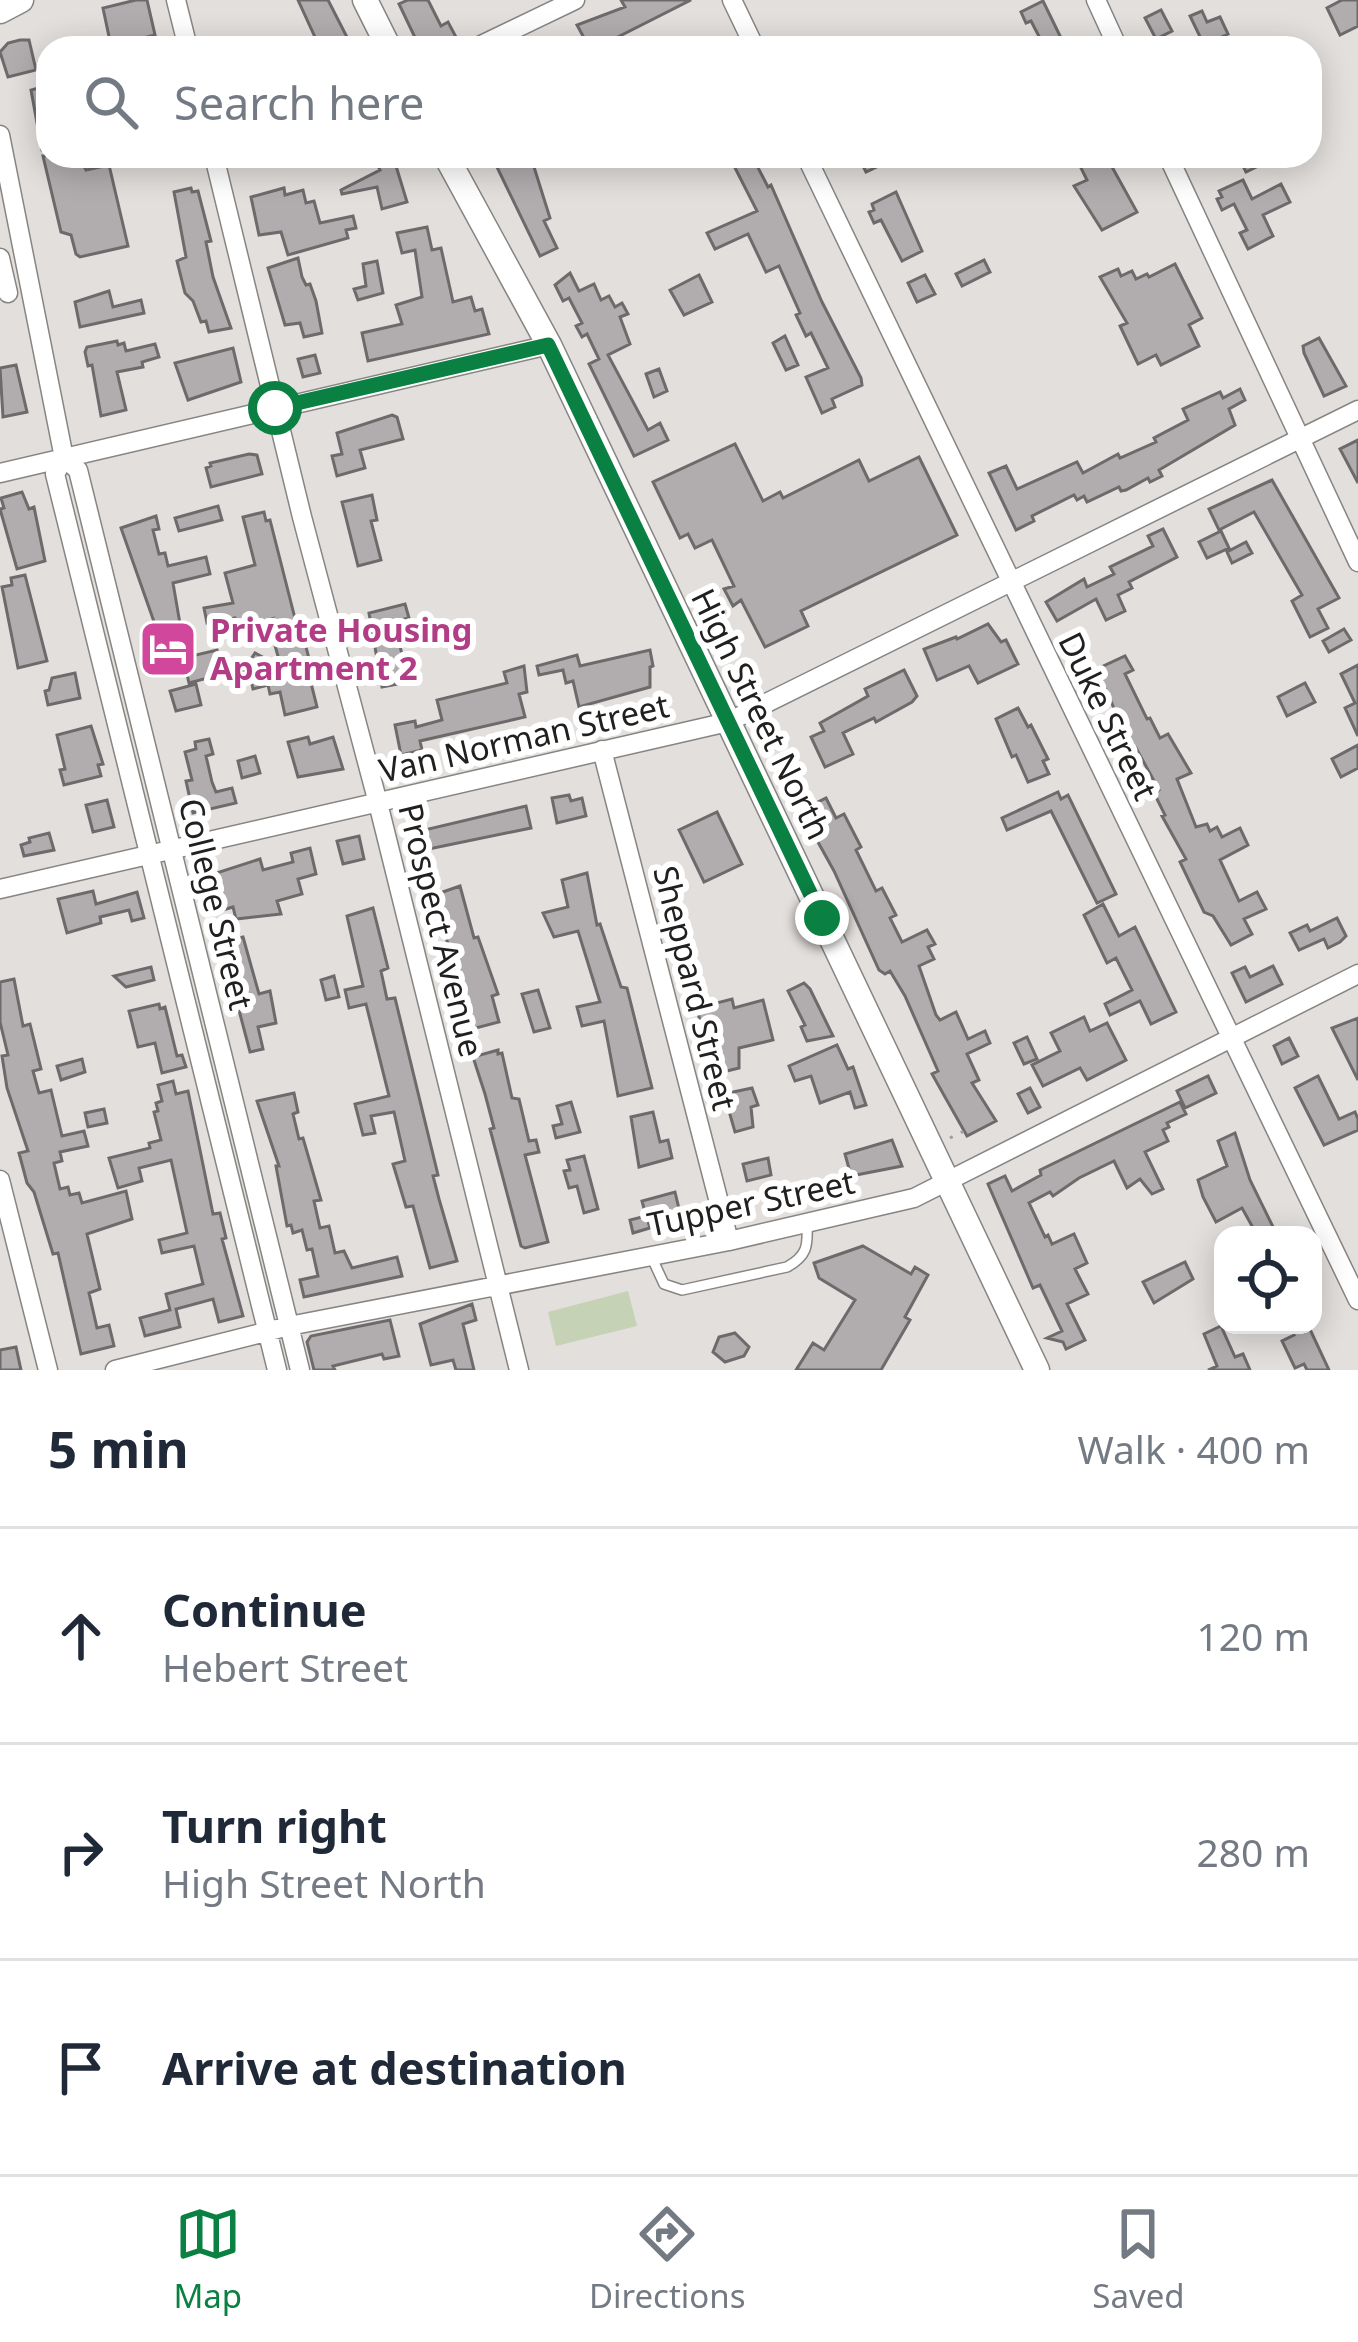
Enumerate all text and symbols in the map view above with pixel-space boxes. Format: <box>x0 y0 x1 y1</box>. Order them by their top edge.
search box <box>36 36 1322 168</box>
icon: search <box>78 69 144 135</box>
text: Search here <box>174 72 424 133</box>
route start <box>248 381 302 435</box>
street label: High Street North <box>681 581 842 847</box>
place label: Private Housing Apartment 2 <box>210 607 472 690</box>
hotel icon: Private Housing Apartment 2 <box>137 618 199 680</box>
street label: Duke Street <box>1048 624 1168 807</box>
street label: Van Norman Street <box>375 682 673 793</box>
street label: College Street <box>169 794 264 1014</box>
street label: Prospect Avenue <box>388 798 495 1061</box>
street label: Sheppard Street <box>643 861 748 1115</box>
route end <box>795 891 849 945</box>
street label: Tupper Street <box>643 1159 859 1246</box>
map controls <box>1214 1226 1322 1334</box>
button: locate <box>1214 1226 1322 1334</box>
text: 5 min <box>48 1413 189 1483</box>
text: Walk · 400 m <box>1077 1422 1310 1475</box>
text: Continue <box>162 1579 367 1640</box>
icon: ahead <box>48 1603 114 1669</box>
text: 120 m <box>1196 1609 1310 1662</box>
text: Hebert Street <box>162 1640 408 1693</box>
text: Turn right <box>162 1795 387 1856</box>
icon: right <box>48 1819 114 1885</box>
text: 280 m <box>1196 1825 1310 1878</box>
text: High Street North <box>162 1856 486 1909</box>
icon: arrive <box>48 2035 114 2101</box>
text: Arrive at destination <box>162 2037 627 2098</box>
tab: Map <box>173 2201 242 2318</box>
tab: Directions <box>589 2201 746 2318</box>
tab: Saved <box>1092 2201 1185 2318</box>

